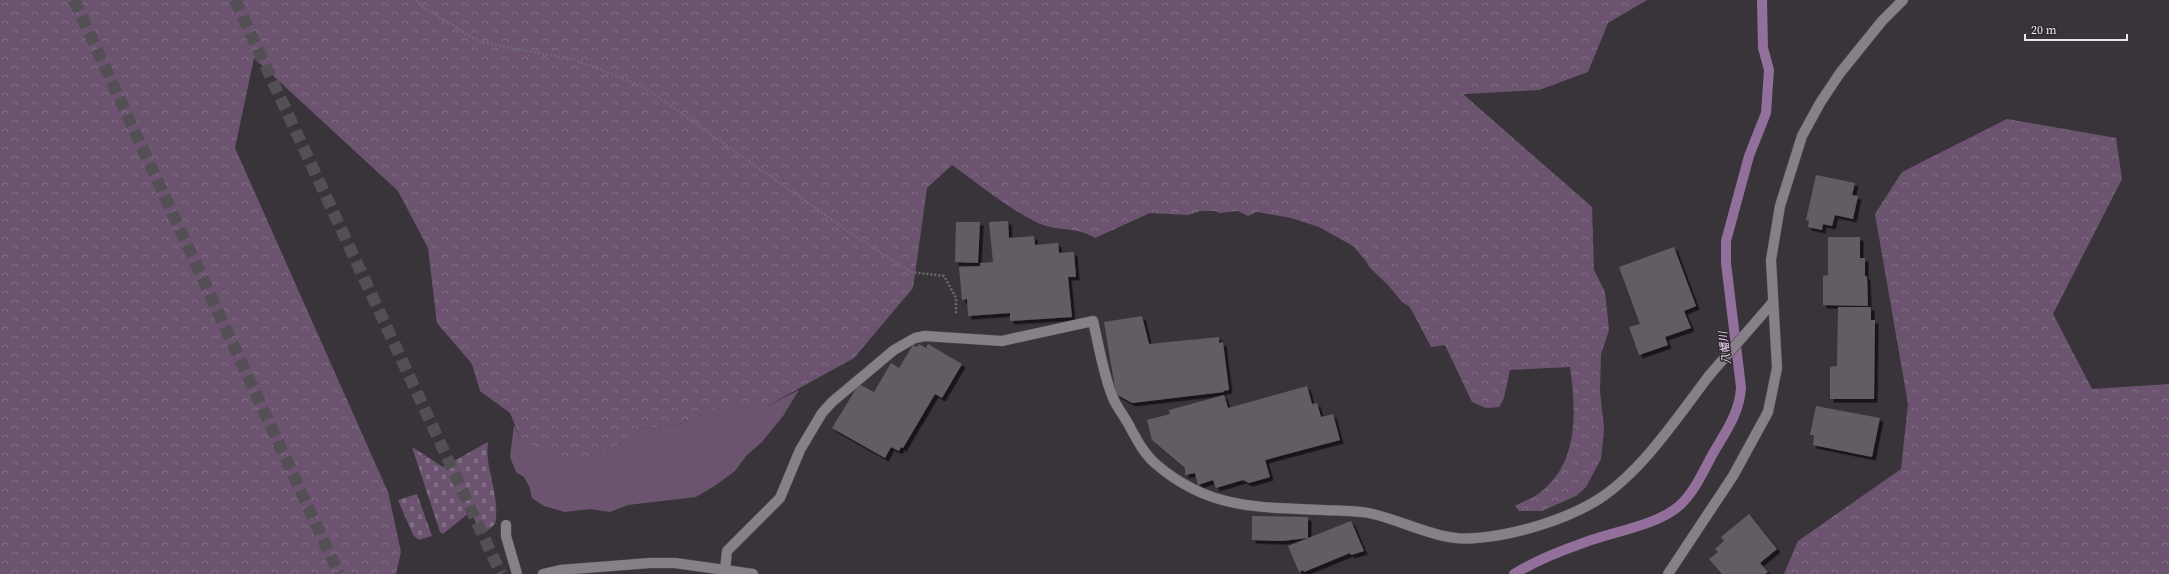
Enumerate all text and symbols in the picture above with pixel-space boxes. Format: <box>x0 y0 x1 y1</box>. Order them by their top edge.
scale bar <box>2025 16 2127 42</box>
text: 20 m <box>2031 22 2057 38</box>
water label: 八幡川 <box>1715 330 1734 365</box>

